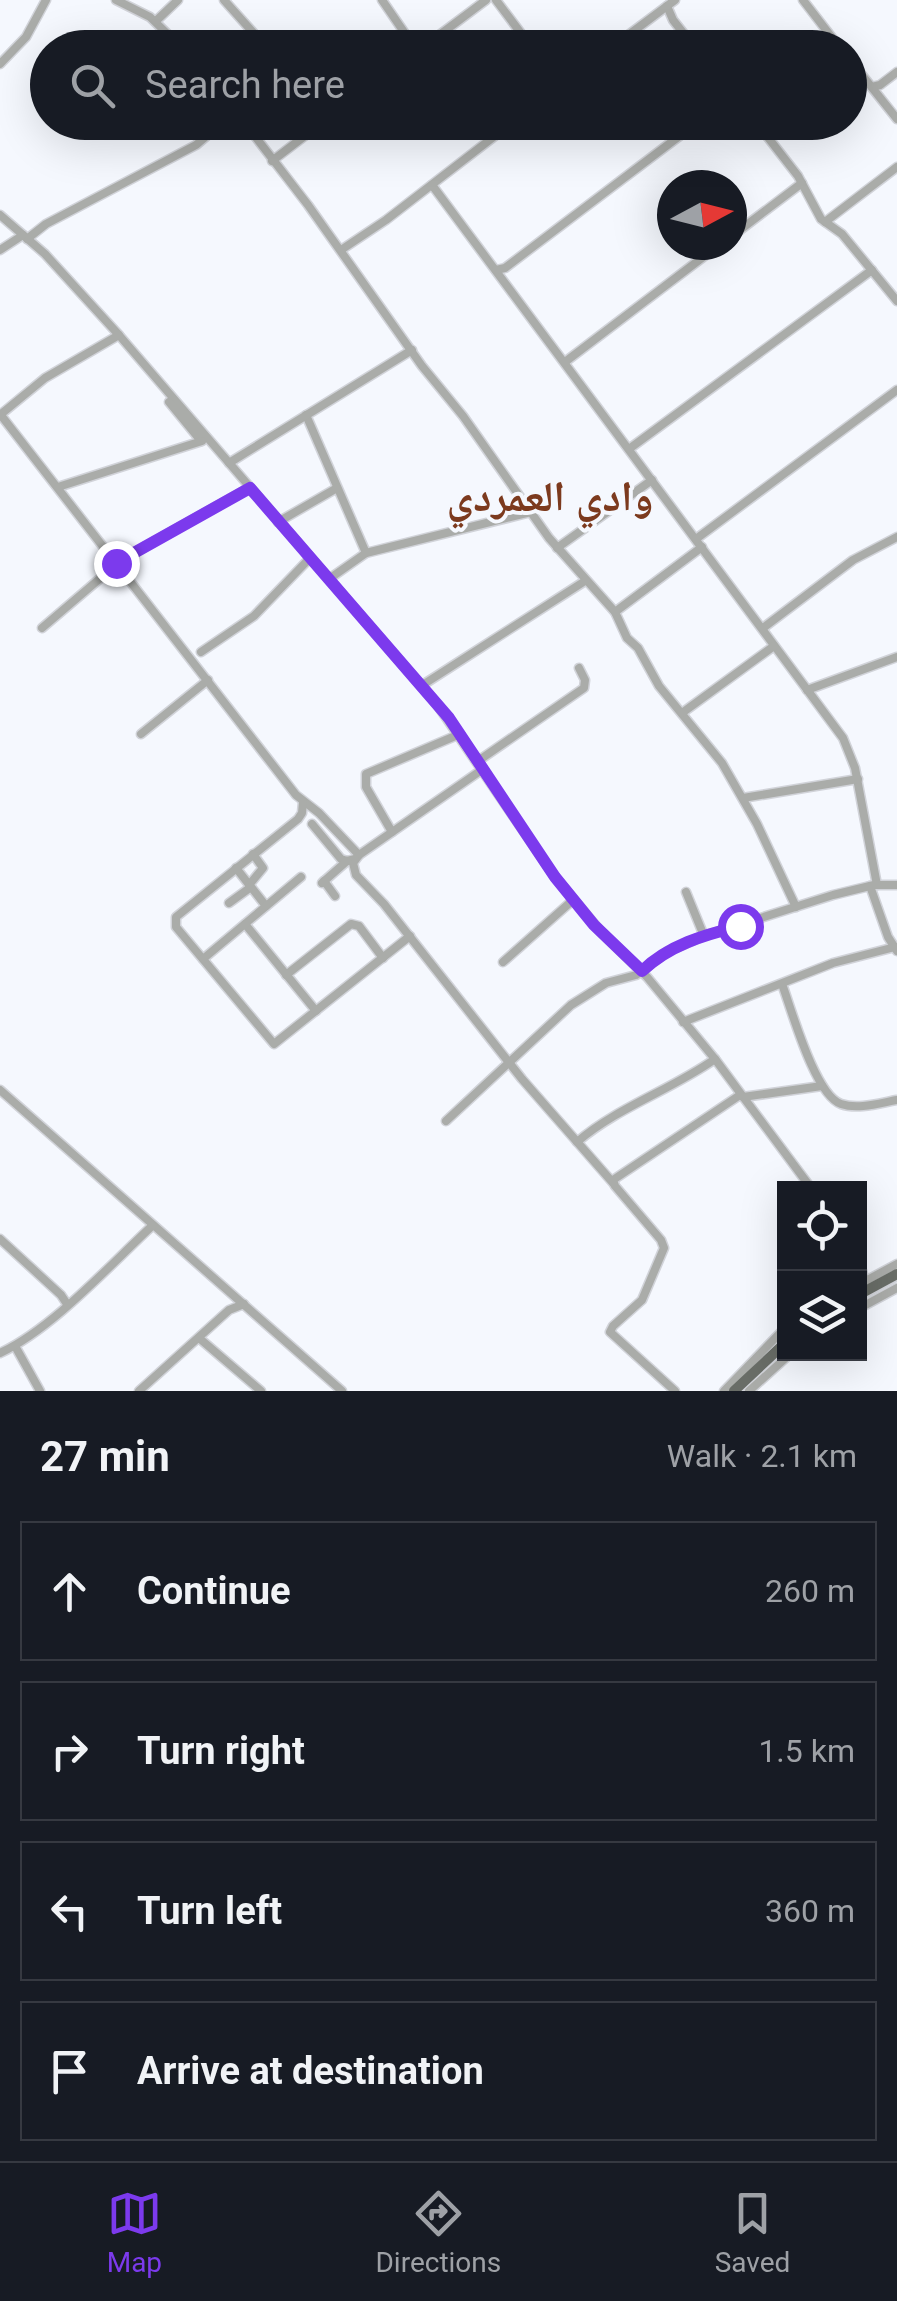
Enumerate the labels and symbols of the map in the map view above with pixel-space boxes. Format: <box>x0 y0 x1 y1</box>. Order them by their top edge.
north arrow <box>657 170 747 260</box>
district label: وادي العمردي <box>447 472 654 529</box>
route end <box>94 541 140 587</box>
route start <box>718 904 764 950</box>

